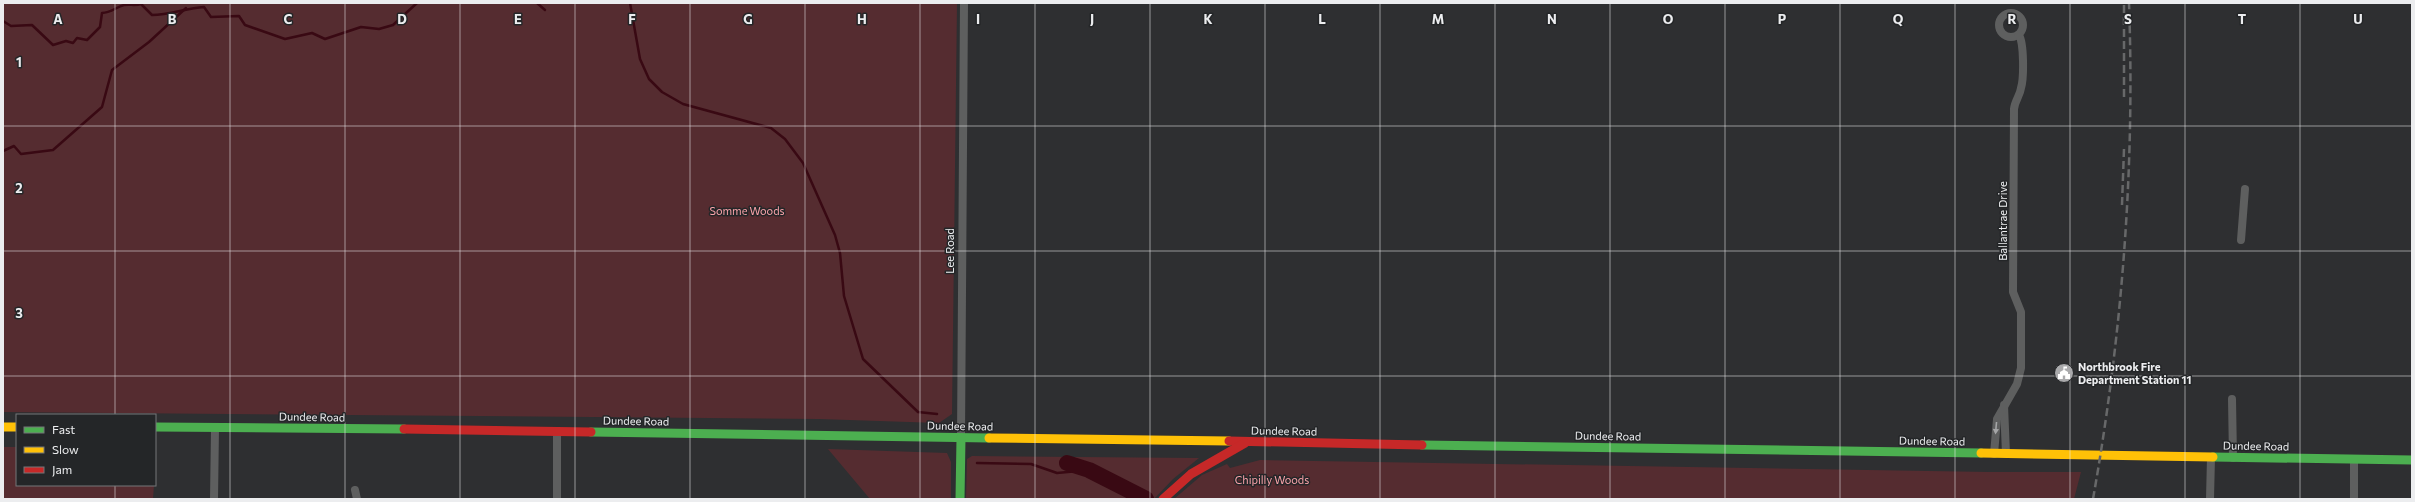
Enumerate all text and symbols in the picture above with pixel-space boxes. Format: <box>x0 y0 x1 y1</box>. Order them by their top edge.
text: A <box>53 11 63 27</box>
text: B <box>168 11 177 27</box>
text: C <box>284 11 293 27</box>
text: D <box>397 11 407 27</box>
text: E <box>514 11 522 27</box>
text: F <box>628 11 636 27</box>
text: G <box>743 11 753 27</box>
text: H <box>857 11 867 27</box>
text: I <box>976 11 980 27</box>
text: J <box>1090 11 1094 27</box>
text: K <box>1203 11 1213 27</box>
text: L <box>1318 11 1326 27</box>
text: M <box>1432 11 1444 27</box>
text: N <box>1547 11 1557 27</box>
text: O <box>1663 11 1674 27</box>
text: P <box>1778 11 1787 27</box>
text: Q <box>1893 11 1904 27</box>
text: R <box>2008 11 2017 27</box>
text: S <box>2124 11 2132 27</box>
text: T <box>2238 11 2247 27</box>
text: U <box>2353 11 2363 27</box>
text: 1 <box>16 54 22 70</box>
text: 2 <box>15 180 23 196</box>
street label: Ballantrae Drive <box>1996 181 2009 261</box>
park label: Somme Woods <box>709 204 785 217</box>
street label: Lee Road <box>943 228 956 274</box>
text: 3 <box>15 305 23 321</box>
place label: Northbrook Fire Department Station 11 <box>2078 360 2192 386</box>
public building icon: Northbrook Fire Department Station 11 <box>2053 362 2075 384</box>
street label: Dundee Road <box>279 409 345 424</box>
street label: Dundee Road <box>603 413 669 428</box>
legend <box>16 414 156 486</box>
street label: Dundee Road <box>927 418 993 433</box>
text: Fast <box>52 422 75 436</box>
one-way arrow <box>1993 422 2000 434</box>
street label: Dundee Road <box>1251 423 1317 438</box>
street label: Dundee Road <box>1575 428 1641 443</box>
street label: Dundee Road <box>1899 433 1965 448</box>
street label: Dundee Road <box>2223 438 2289 453</box>
text: Slow <box>52 442 79 456</box>
text: Jam <box>52 462 72 477</box>
park label: Chipilly Woods <box>1235 473 1309 486</box>

